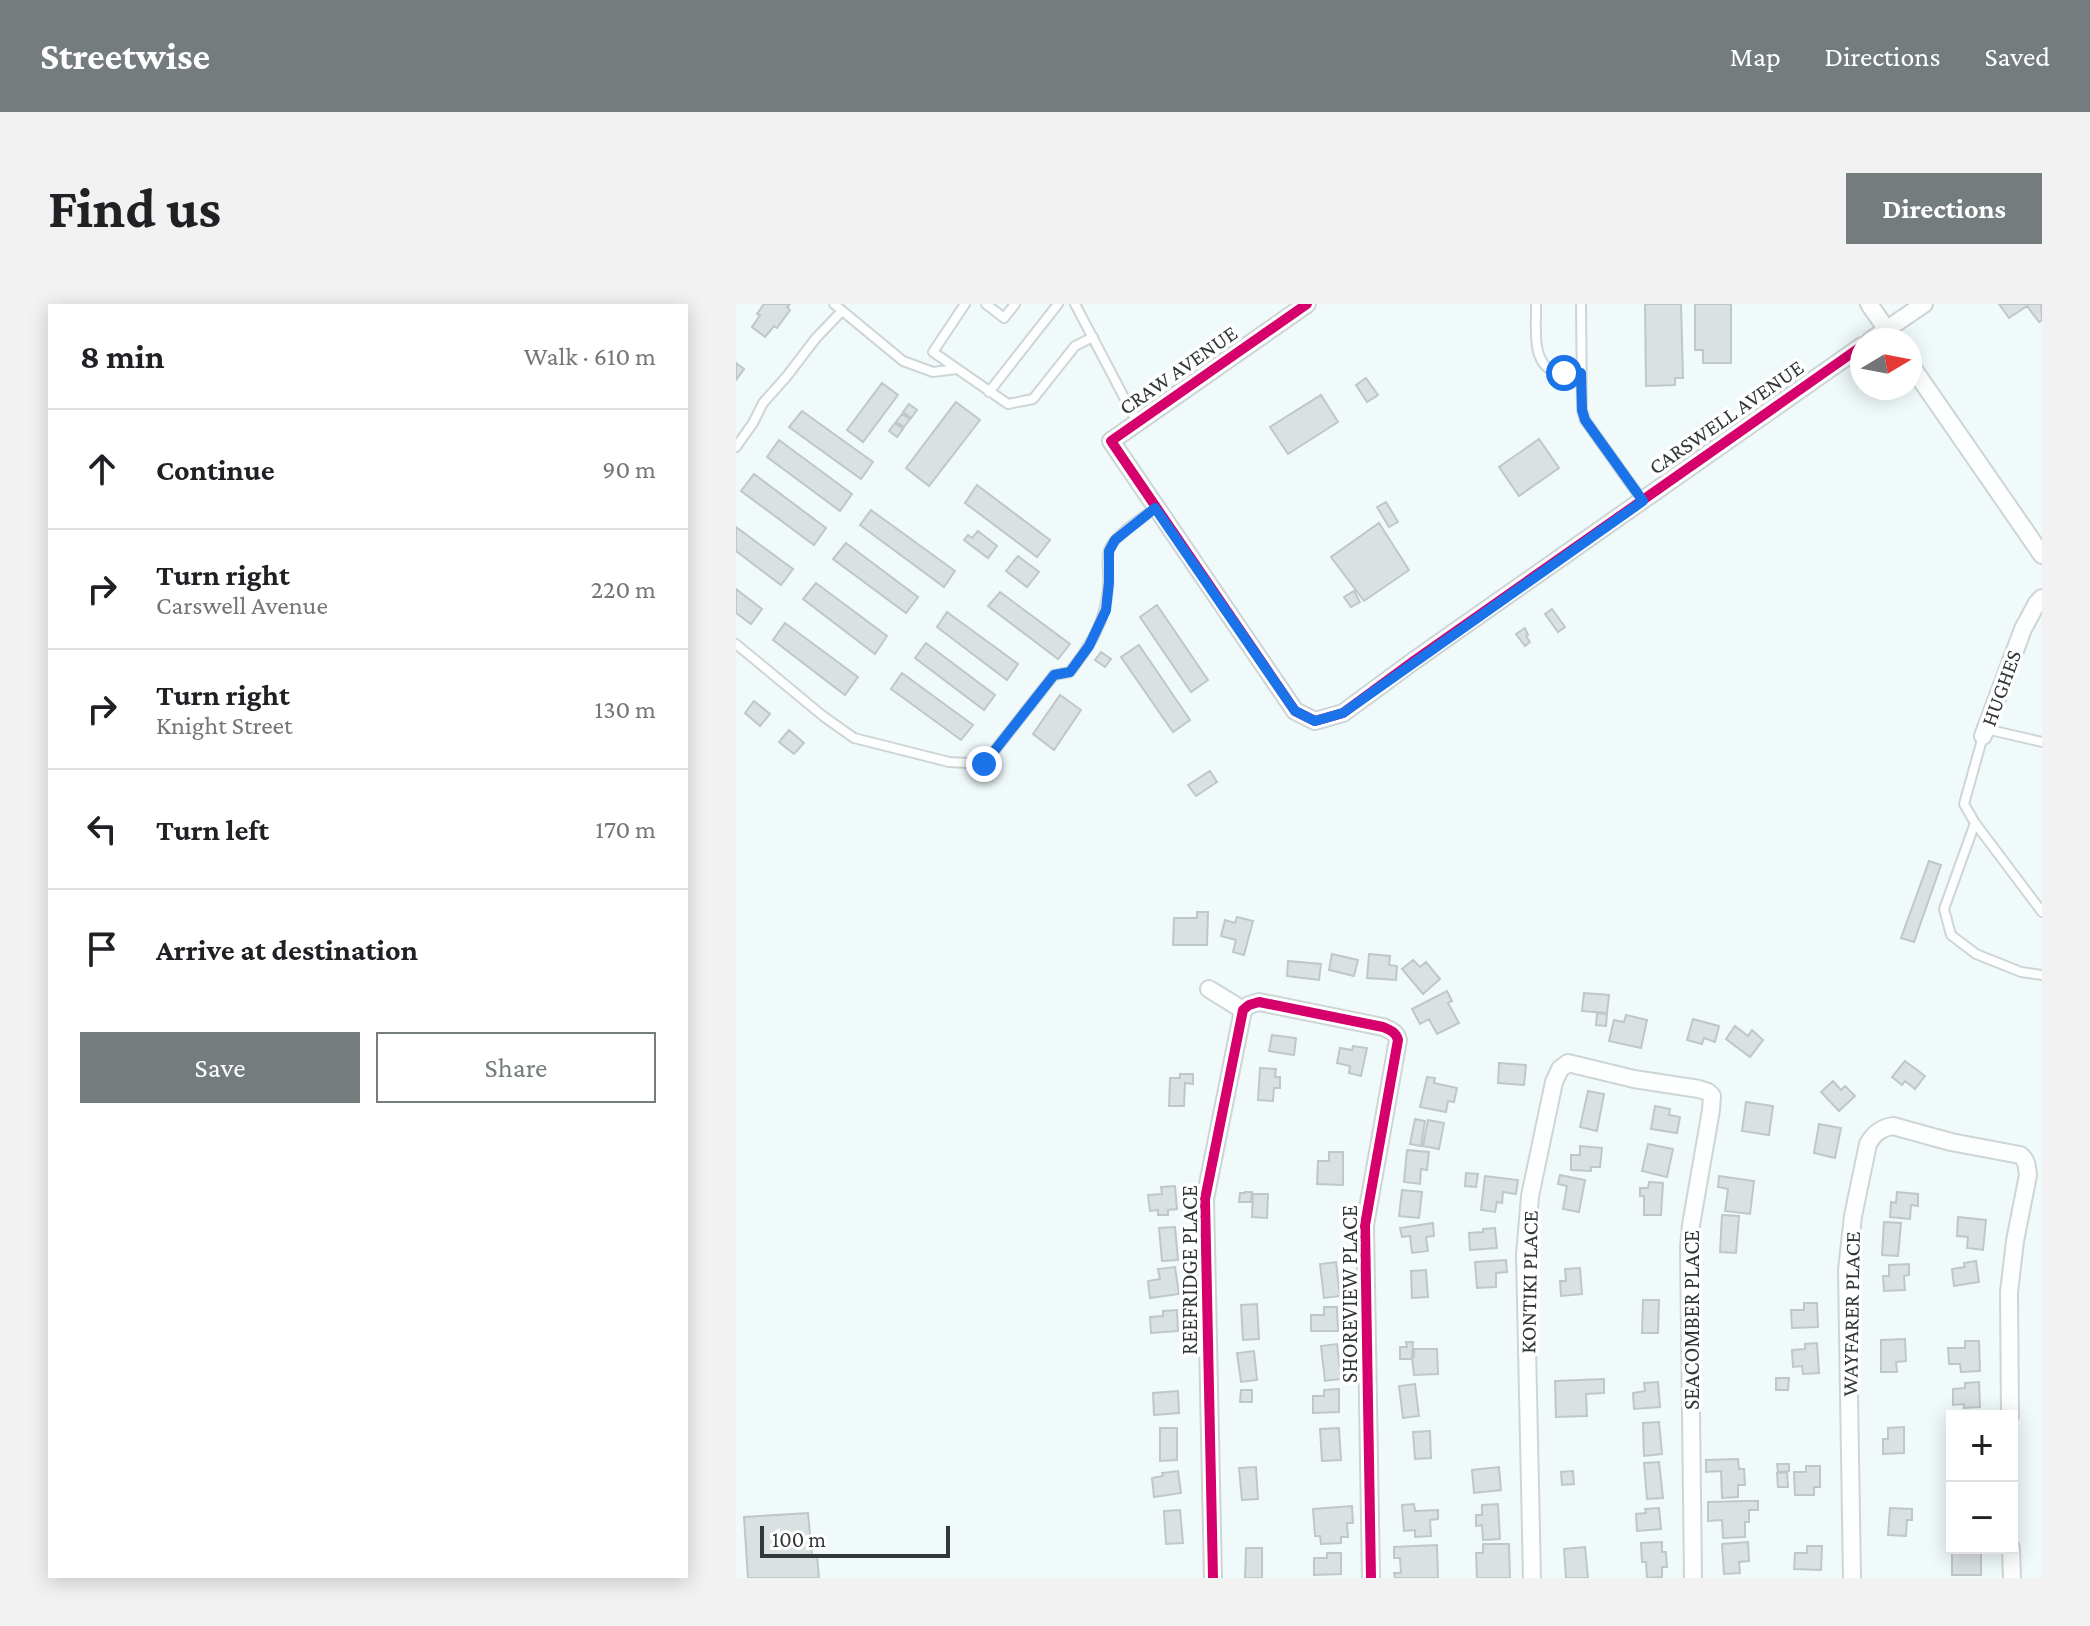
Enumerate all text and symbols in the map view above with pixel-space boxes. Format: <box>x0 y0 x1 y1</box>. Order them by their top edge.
text: Streetwise <box>40 35 210 77</box>
text: Map <box>1730 41 1781 72</box>
text: Directions <box>1825 41 1940 72</box>
text: Saved <box>1984 41 2050 72</box>
button: Directions <box>1846 173 2042 244</box>
text: Find us <box>48 177 221 239</box>
street label: CRAW AVENUE <box>1114 320 1242 420</box>
north arrow <box>1850 328 1922 400</box>
text: 8 min <box>80 338 165 375</box>
text: Walk · 610 m <box>524 342 656 371</box>
street label: CARSWELL AVENUE <box>1644 354 1808 480</box>
route start <box>1546 355 1582 391</box>
icon: ahead <box>80 447 124 491</box>
text: Continue <box>156 453 275 486</box>
text: 90 m <box>602 455 656 484</box>
text: Turn right <box>156 558 290 591</box>
icon: right <box>80 567 124 611</box>
text: 220 m <box>591 575 656 604</box>
text: Carswell Avenue <box>156 591 328 620</box>
street label: HUGHES <box>1976 646 2026 730</box>
text: Turn right <box>156 678 290 711</box>
icon: right <box>80 687 124 731</box>
text: 130 m <box>595 695 656 724</box>
text: Knight Street <box>156 711 293 740</box>
route end <box>966 746 1002 782</box>
icon: left <box>80 807 124 851</box>
text: Turn left <box>156 813 269 846</box>
text: 170 m <box>595 815 656 844</box>
icon: arrive <box>80 927 124 971</box>
text: Arrive at destination <box>156 933 418 966</box>
button: Save <box>80 1032 360 1103</box>
button: Share <box>376 1032 656 1103</box>
street label: REEFRIDGE PLACE <box>1177 1185 1202 1355</box>
street label: SHOREVIEW PLACE <box>1337 1205 1362 1383</box>
street label: KONTIKI PLACE <box>1515 1210 1543 1354</box>
street label: SEACOMBER PLACE <box>1679 1230 1704 1410</box>
street label: WAYFARER PLACE <box>1837 1231 1865 1397</box>
map controls <box>1946 1410 2018 1554</box>
button: + <box>1946 1410 2018 1482</box>
button: − <box>1946 1482 2018 1554</box>
scale bar <box>760 1522 950 1558</box>
text: 100 m <box>772 1527 826 1552</box>

